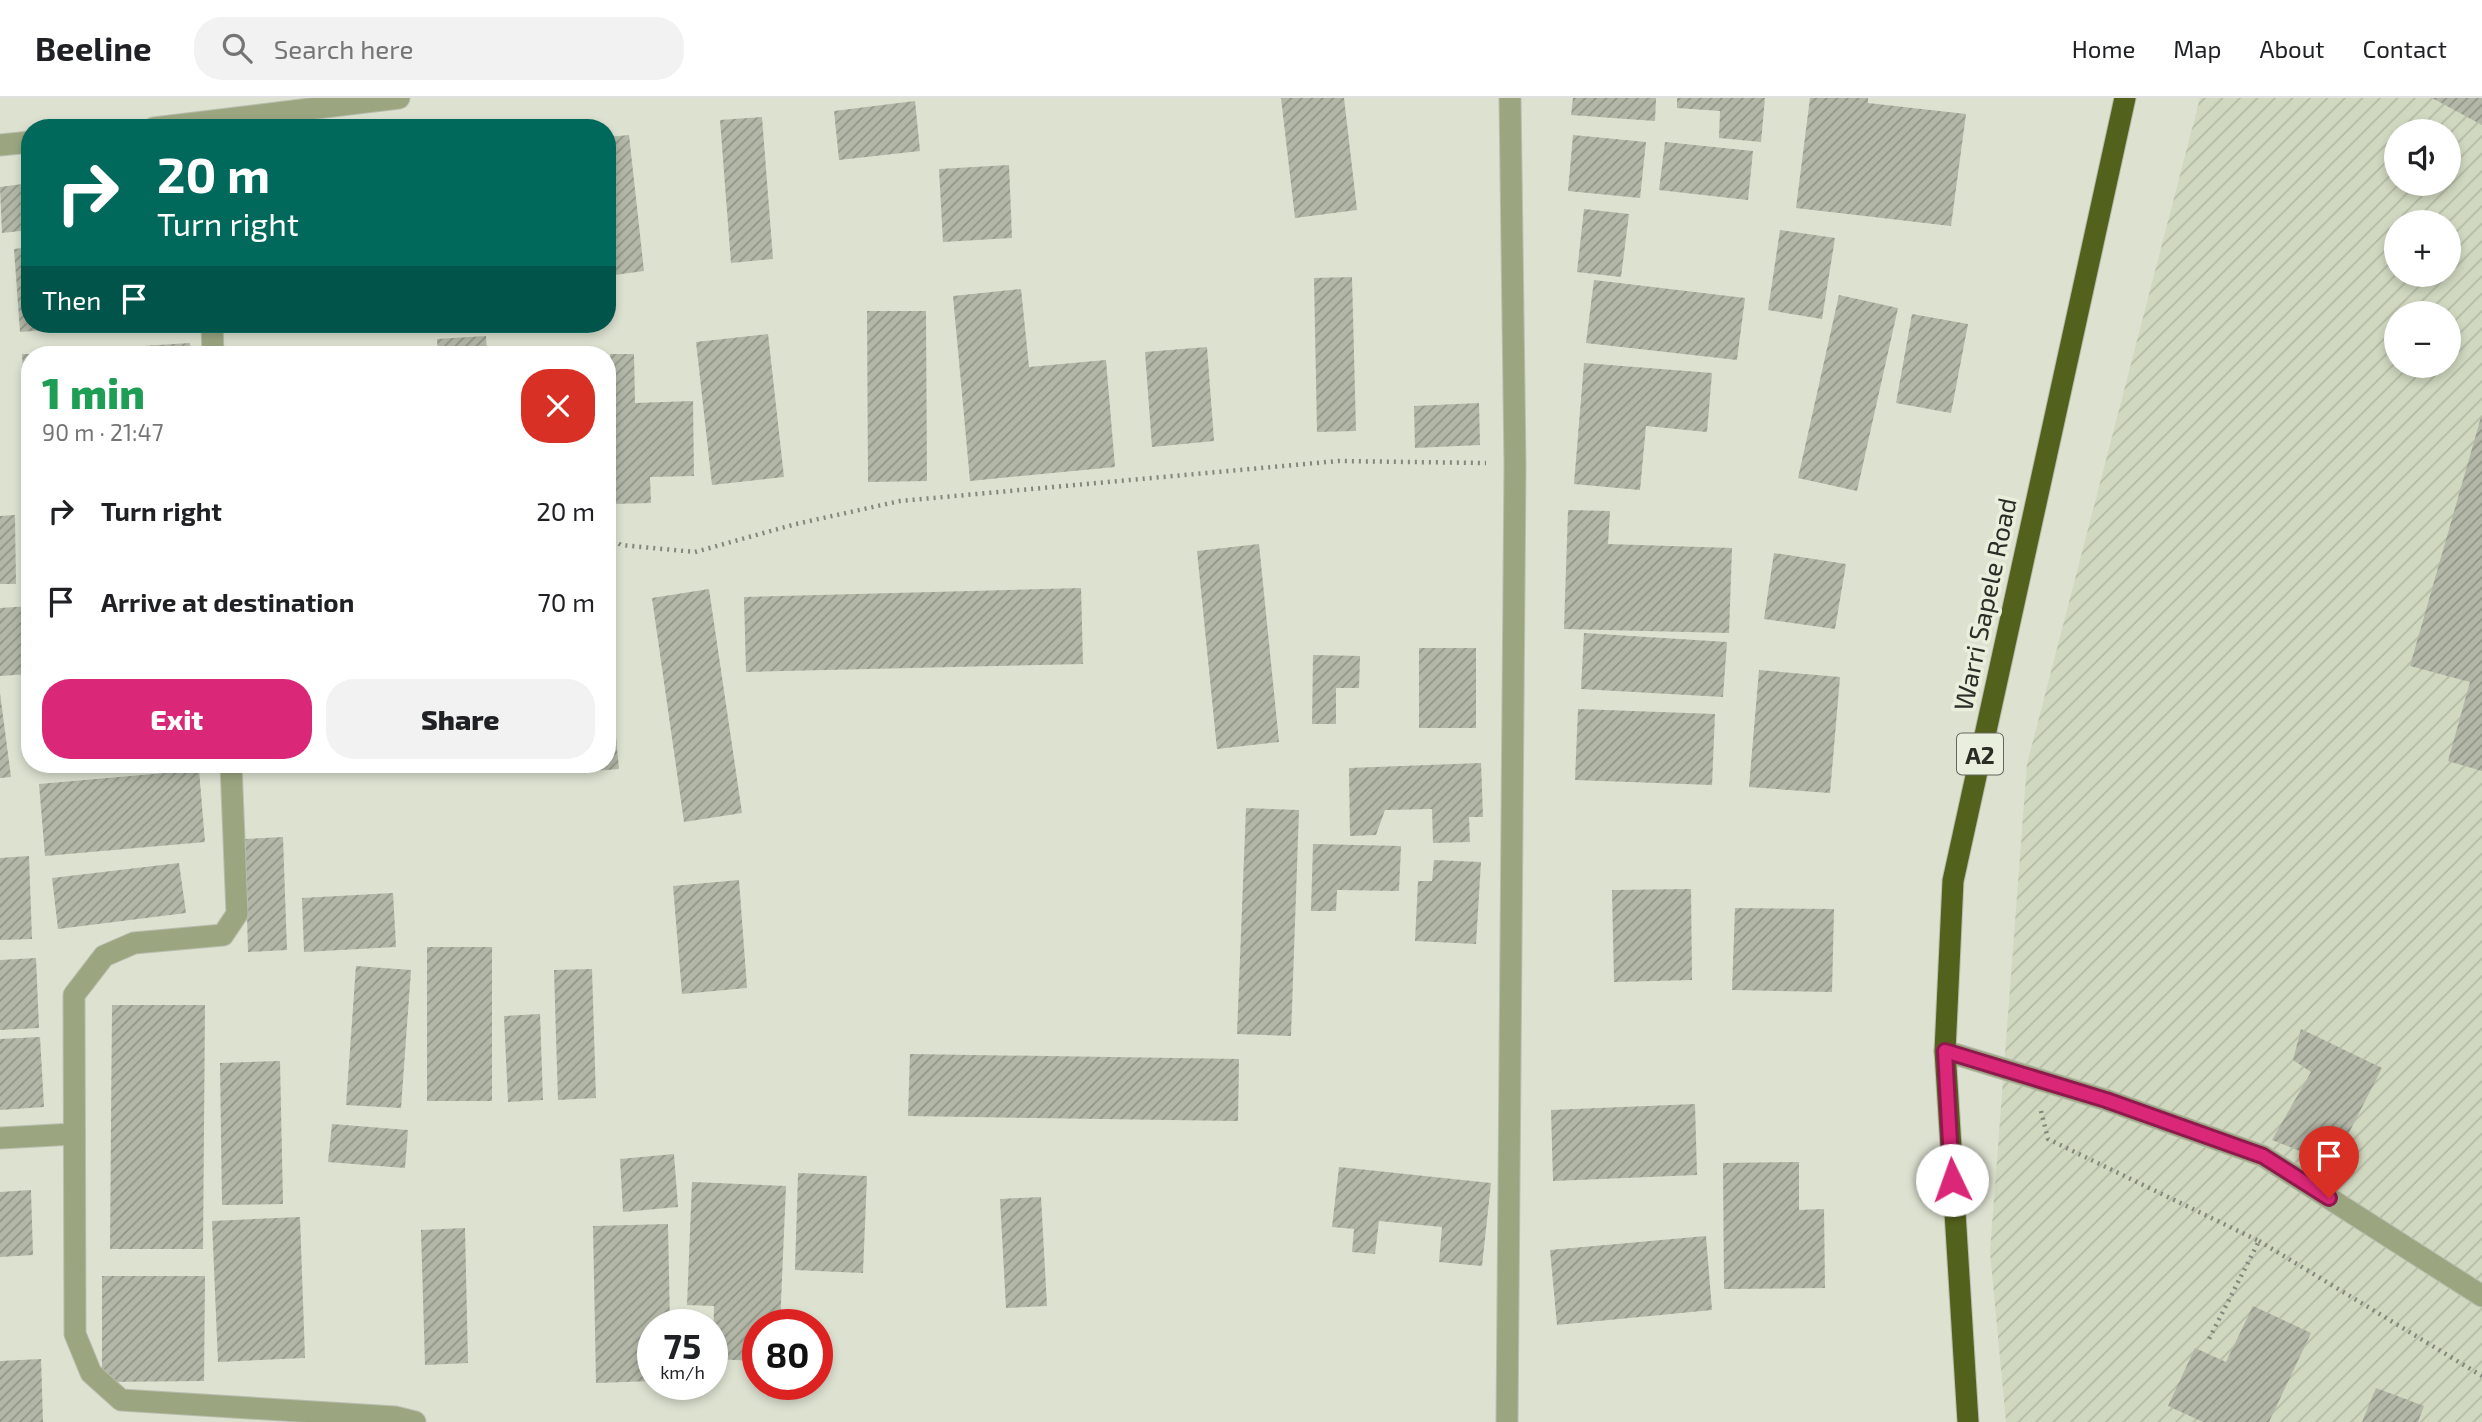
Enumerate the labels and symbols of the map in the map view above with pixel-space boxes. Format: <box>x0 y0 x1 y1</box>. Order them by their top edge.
street label: Warri Sapele Road <box>1946 495 2022 713</box>
road number: A2 <box>1957 734 2003 774</box>
pin <box>2299 1126 2359 1198</box>
position arrow <box>1915 1143 1989 1217</box>
speed limit sign: 80 <box>742 1309 833 1400</box>

